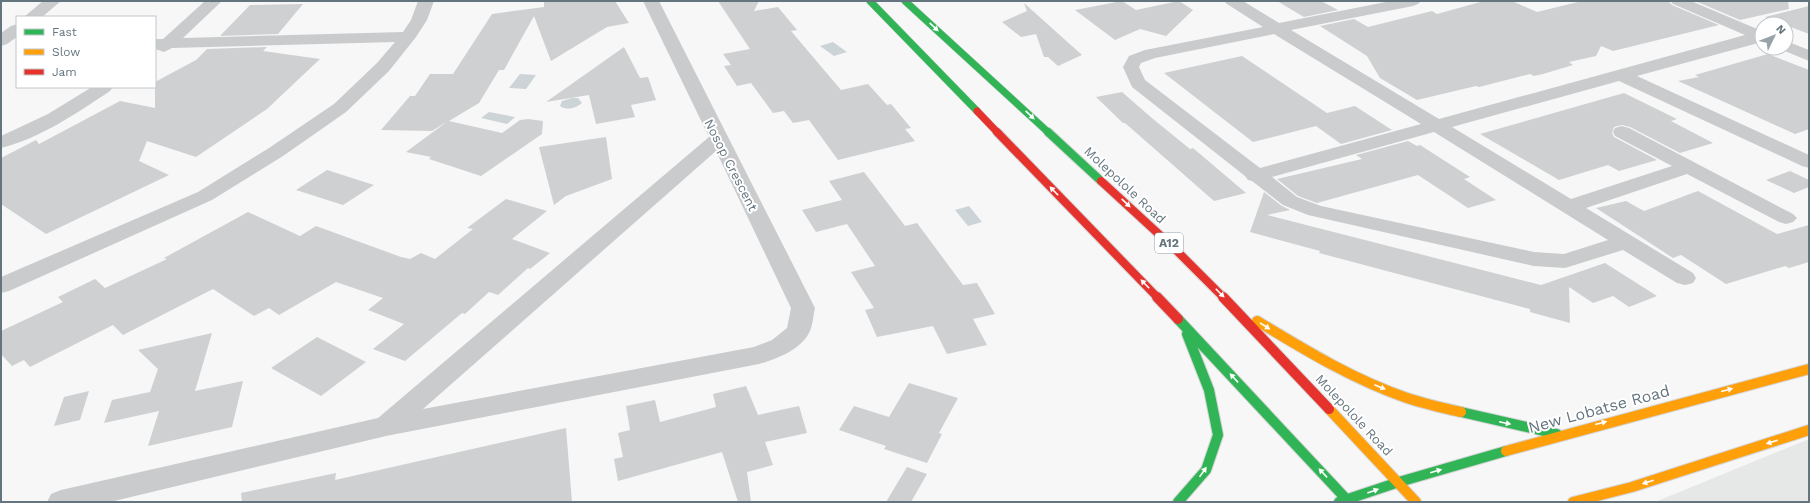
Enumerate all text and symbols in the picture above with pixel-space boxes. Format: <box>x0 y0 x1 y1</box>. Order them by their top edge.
legend <box>16 16 156 88</box>
north arrow <box>1754 16 1794 56</box>
text: N <box>1773 22 1788 37</box>
one-way arrow <box>929 23 939 32</box>
text: Fast <box>52 25 77 39</box>
text: Slow <box>52 45 80 59</box>
text: Jam <box>52 65 77 79</box>
one-way arrow <box>1025 111 1035 120</box>
street label: Nosop Crescent <box>701 117 761 214</box>
street label: Molepolole Road <box>1081 143 1169 227</box>
one-way arrow <box>1049 186 1059 196</box>
one-way arrow <box>1121 198 1131 208</box>
road number: A12 <box>1155 233 1183 253</box>
one-way arrow <box>1140 279 1150 289</box>
one-way arrow <box>1215 288 1225 298</box>
one-way arrow <box>1260 322 1270 330</box>
street label: Molepolole Road <box>1312 371 1396 459</box>
one-way arrow <box>1230 374 1239 383</box>
street label: New Lobatse Road <box>1526 381 1672 437</box>
one-way arrow <box>1374 384 1386 391</box>
one-way arrow <box>1721 387 1733 393</box>
one-way arrow <box>1499 420 1511 426</box>
one-way arrow <box>1596 420 1608 426</box>
one-way arrow <box>1765 439 1777 445</box>
one-way arrow <box>1199 467 1207 477</box>
one-way arrow <box>1430 468 1442 474</box>
one-way arrow <box>1319 469 1328 478</box>
one-way arrow <box>1642 479 1654 485</box>
one-way arrow <box>1368 488 1380 494</box>

